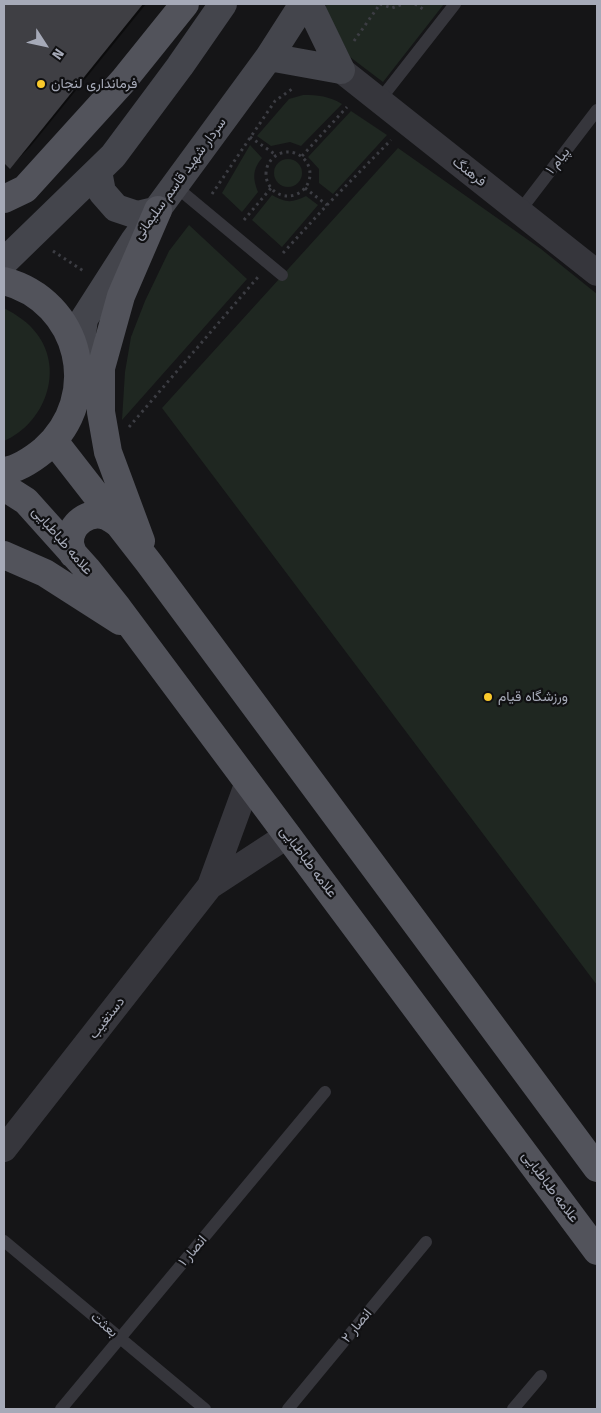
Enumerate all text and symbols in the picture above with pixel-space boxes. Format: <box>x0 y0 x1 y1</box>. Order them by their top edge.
north arrow <box>20 20 70 70</box>
text: N <box>48 45 67 63</box>
place label: فرمانداری لنجان <box>51 76 137 92</box>
marker: فرمانداری لنجان <box>35 78 47 90</box>
street label: سردار شهید قاسم سلیمانی <box>130 115 230 243</box>
street label: پیام ۱ <box>542 144 574 178</box>
street label: فرهنگ <box>449 154 489 190</box>
street label: علامه طباطبایی <box>28 503 96 579</box>
place label: ورزشگاه قیام <box>498 689 568 705</box>
marker: ورزشگاه قیام <box>482 691 494 703</box>
street label: علامه طباطبایی <box>276 823 340 901</box>
street label: دستغیب <box>85 994 129 1042</box>
street label: علامه طباطبایی <box>518 1148 582 1226</box>
street label: انصار ۱ <box>175 1232 211 1270</box>
street label: انصار ۲ <box>338 1306 376 1346</box>
street label: بعثت <box>87 1309 121 1341</box>

